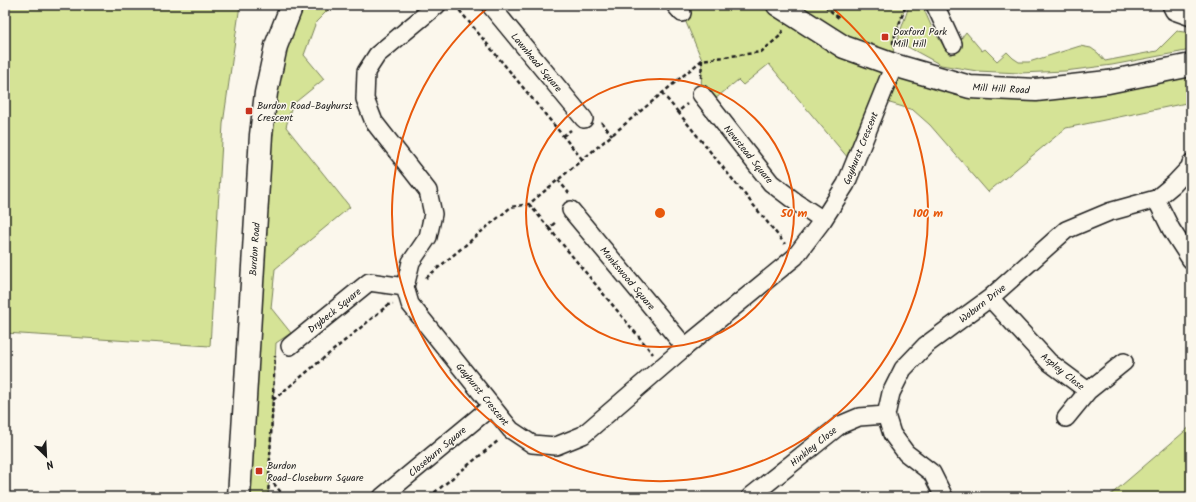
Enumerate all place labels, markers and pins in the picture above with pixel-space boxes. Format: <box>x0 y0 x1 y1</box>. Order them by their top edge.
place label: Doxford Park Mill Hill <box>893 24 947 52</box>
marker: Doxford Park Mill Hill <box>880 32 890 42</box>
place label: Burdon Road-Bayhurst Crescent <box>257 98 352 126</box>
marker: Burdon Road-Bayhurst Crescent <box>244 106 254 116</box>
centre of rings <box>653 206 667 220</box>
place label: Burdon Road-Closeburn Square <box>267 458 364 486</box>
marker: Burdon Road-Closeburn Square <box>254 466 264 476</box>

